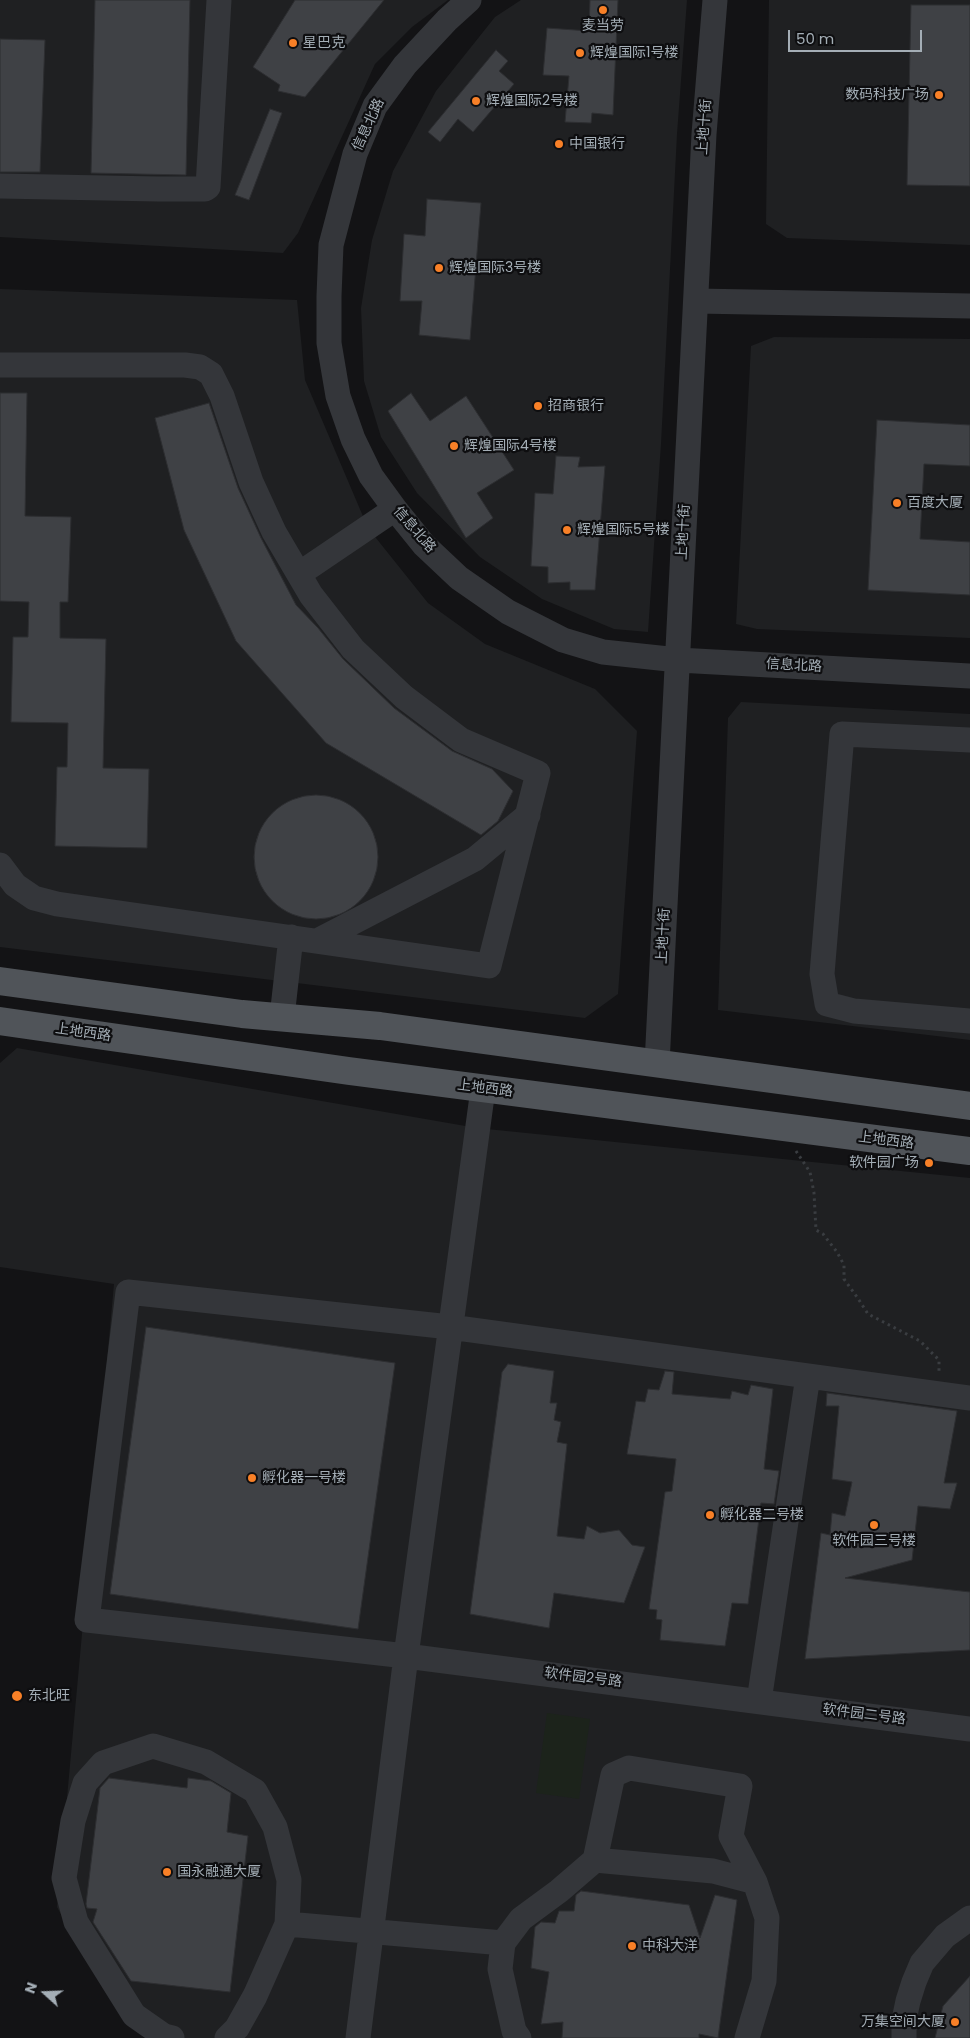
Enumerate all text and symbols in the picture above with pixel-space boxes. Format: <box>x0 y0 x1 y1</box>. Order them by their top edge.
marker: 麦当劳 <box>597 4 609 16</box>
place label: 麦当劳 <box>582 18 624 34</box>
scale bar <box>790 20 924 52</box>
text: 50 m <box>796 28 834 49</box>
place label: 星巴克 <box>303 35 345 51</box>
marker: 星巴克 <box>287 37 299 49</box>
place label: 辉煌国际1号楼 <box>590 45 678 61</box>
marker: 辉煌国际1号楼 <box>574 47 586 59</box>
place label: 数码科技广场 <box>845 87 929 103</box>
marker: 数码科技广场 <box>933 89 945 101</box>
place label: 辉煌国际2号楼 <box>486 93 578 109</box>
marker: 辉煌国际2号楼 <box>470 95 482 107</box>
street label: 信息北路 <box>350 96 388 154</box>
street label: 上地十街 <box>695 98 715 156</box>
place label: 中国银行 <box>569 136 625 152</box>
marker: 中国银行 <box>553 138 565 150</box>
place label: 辉煌国际3号楼 <box>449 260 541 276</box>
marker: 辉煌国际3号楼 <box>433 262 445 274</box>
place label: 招商银行 <box>548 398 604 414</box>
marker: 招商银行 <box>532 400 544 412</box>
place label: 辉煌国际4号楼 <box>464 438 557 454</box>
marker: 辉煌国际4号楼 <box>448 440 460 452</box>
place label: 百度大厦 <box>907 495 963 511</box>
marker: 百度大厦 <box>891 497 903 509</box>
street label: 信息北路 <box>389 503 439 557</box>
street label: 上地十街 <box>674 504 694 560</box>
place label: 辉煌国际5号楼 <box>577 522 670 538</box>
marker: 辉煌国际5号楼 <box>561 524 573 536</box>
street label: 信息北路 <box>766 656 822 676</box>
street label: 上地十街 <box>654 908 674 964</box>
street label: 上地西路 <box>54 1021 112 1045</box>
street label: 上地西路 <box>456 1077 514 1101</box>
street label: 上地西路 <box>857 1129 915 1153</box>
place label: 软件园广场 <box>849 1155 919 1171</box>
marker: 软件园广场 <box>923 1157 935 1169</box>
place label: 孵化器一号楼 <box>262 1470 346 1486</box>
marker: 孵化器一号楼 <box>246 1472 258 1484</box>
place label: 孵化器二号楼 <box>720 1507 804 1523</box>
marker: 孵化器二号楼 <box>704 1509 716 1521</box>
marker: 软件园三号楼 <box>868 1519 880 1531</box>
place label: 软件园三号楼 <box>832 1533 916 1549</box>
street label: 软件园2号路 <box>543 1665 623 1691</box>
place label: 东北旺 <box>28 1688 70 1704</box>
marker: 东北旺 <box>10 1689 24 1703</box>
street label: 软件园二号路 <box>821 1702 907 1728</box>
place label: 国永融通大厦 <box>177 1864 261 1880</box>
marker: 国永融通大厦 <box>161 1866 173 1878</box>
place label: 中科大洋 <box>642 1938 698 1954</box>
marker: 中科大洋 <box>626 1940 638 1952</box>
north arrow <box>20 1968 70 2018</box>
text: N <box>20 1980 42 1996</box>
place label: 万集空间大厦 <box>861 2014 945 2030</box>
marker: 万集空间大厦 <box>949 2016 961 2028</box>

